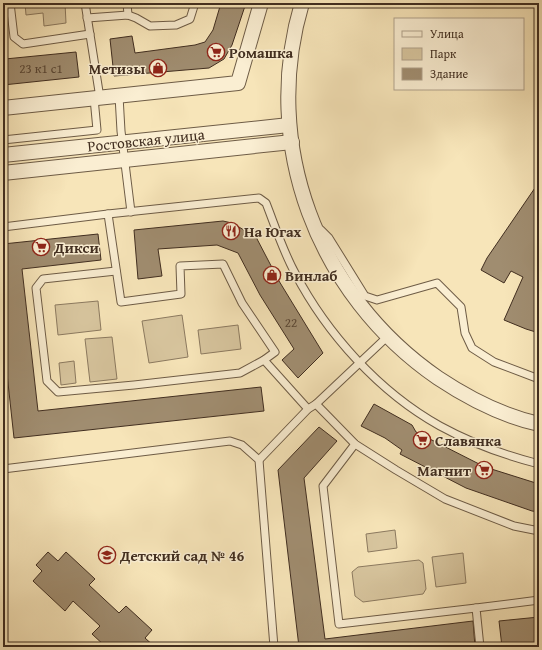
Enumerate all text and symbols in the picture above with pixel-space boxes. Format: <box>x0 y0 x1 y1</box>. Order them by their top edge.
legend <box>394 18 524 90</box>
text: Улица <box>430 25 464 42</box>
supermarket icon: Ромашка <box>206 42 226 62</box>
place label: Ромашка <box>229 42 294 63</box>
text: Парк <box>430 45 457 62</box>
place label: Метизы <box>89 58 145 79</box>
shop icon: Метизы <box>148 58 168 78</box>
house number: 23 к1 с1 <box>19 59 63 78</box>
text: Здание <box>430 65 469 82</box>
street label: Ростовская улица <box>86 123 206 157</box>
restaurant icon: На Югах <box>221 221 241 241</box>
place label: На Югах <box>244 221 302 242</box>
supermarket icon: Дикси <box>31 237 51 257</box>
place label: Дикси <box>53 237 99 258</box>
shop icon: Винлаб <box>262 265 282 285</box>
place label: Винлаб <box>285 265 338 286</box>
house number: 22 <box>285 313 297 332</box>
supermarket icon: Славянка <box>412 430 432 450</box>
place label: Славянка <box>435 430 502 451</box>
place label: Магнит <box>417 460 472 481</box>
supermarket icon: Магнит <box>474 460 494 480</box>
school or university icon: Детский сад № 46 <box>97 545 117 565</box>
place label: Детский сад № 46 <box>119 545 244 566</box>

